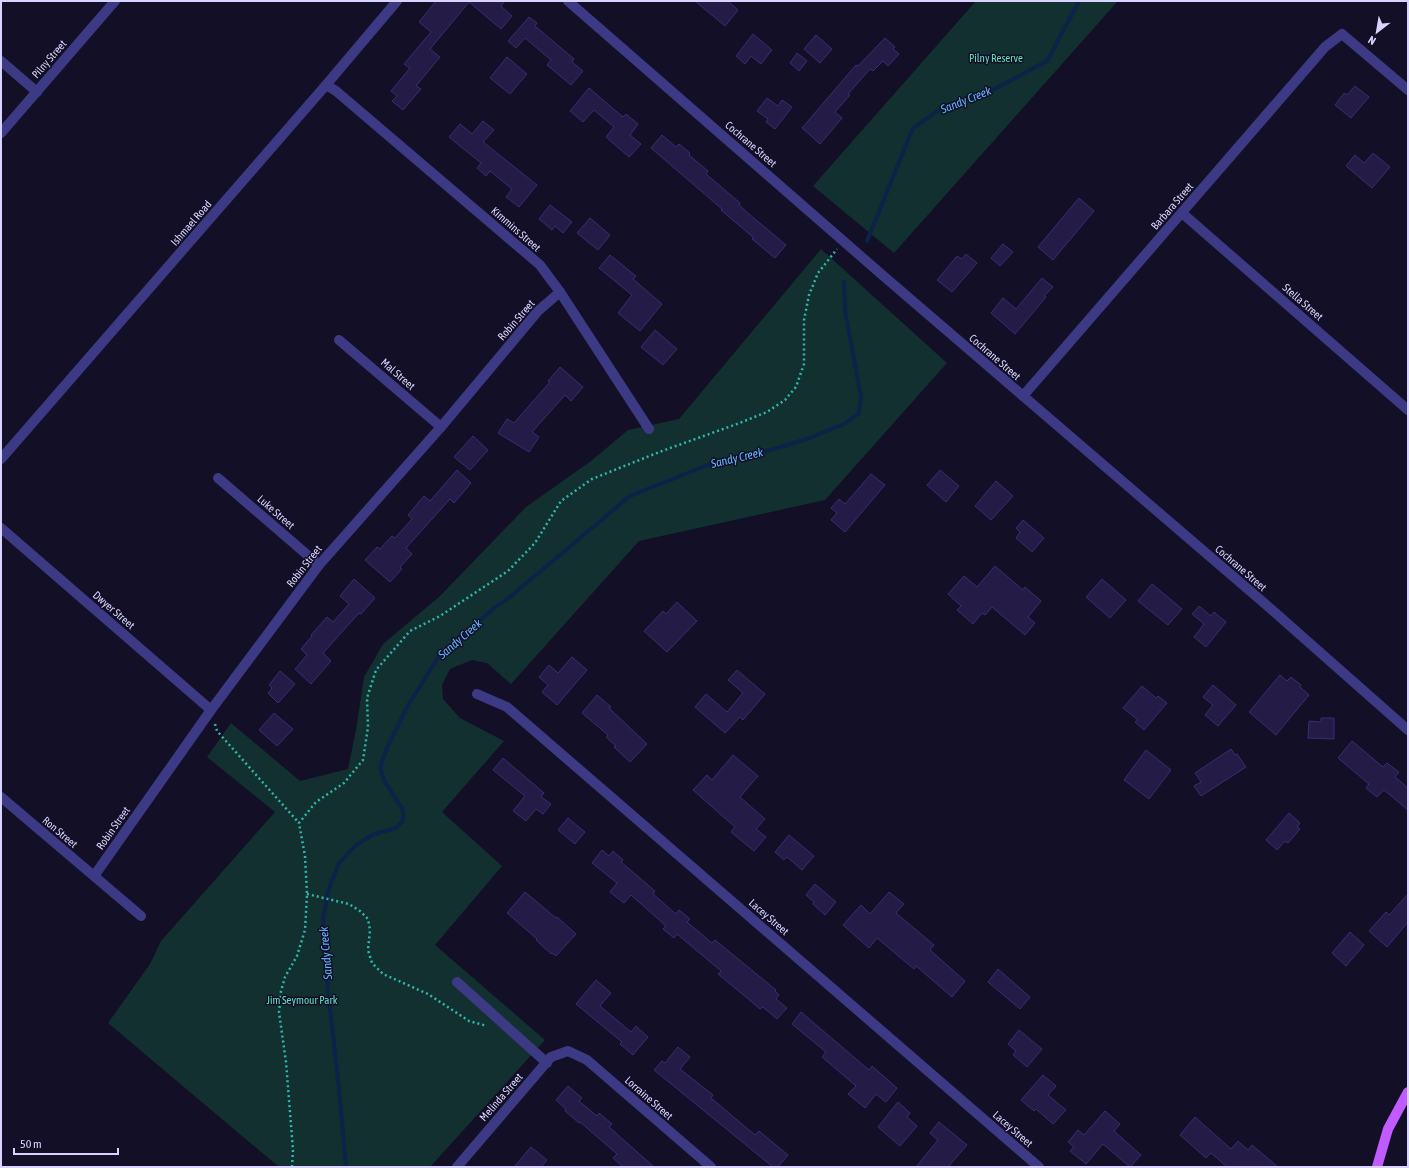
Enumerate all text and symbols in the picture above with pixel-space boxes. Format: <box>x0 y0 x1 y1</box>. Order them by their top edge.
north arrow <box>1357 12 1397 52</box>
text: N <box>1366 34 1378 47</box>
street label: Pilny Street <box>29 38 69 80</box>
park label: Pilny Reserve <box>969 52 1023 64</box>
water label: Sandy Creek <box>938 83 994 117</box>
street label: Cochrane Street <box>723 119 779 169</box>
street label: Barbara Street <box>1149 180 1195 232</box>
street label: Ishmael Road <box>168 198 214 248</box>
street label: Kimmins Street <box>489 204 543 254</box>
street label: Stella Street <box>1280 281 1326 323</box>
street label: Robin Street <box>495 297 537 343</box>
street label: Cochrane Street <box>967 332 1023 382</box>
street label: Mal Street <box>379 356 417 392</box>
water label: Sandy Creek <box>709 445 765 471</box>
street label: Luke Street <box>255 493 297 531</box>
street label: Robin Street <box>284 543 324 589</box>
street label: Cochrane Street <box>1213 543 1269 593</box>
street label: Dwyer Street <box>91 589 137 631</box>
water label: Sandy Creek <box>435 616 485 662</box>
street label: Robin Street <box>94 804 132 852</box>
street label: Ron Street <box>40 814 80 850</box>
street label: Lacey Street <box>747 897 791 937</box>
water label: Sandy Creek <box>317 925 335 981</box>
park label: Jim Seymour Park <box>266 994 338 1006</box>
street label: Melinda Street <box>477 1071 525 1123</box>
street label: Lorraine Street <box>623 1074 675 1122</box>
street label: Lacey Street <box>991 1109 1035 1149</box>
scale bar <box>14 1130 118 1156</box>
text: 50 m <box>20 1137 42 1151</box>

